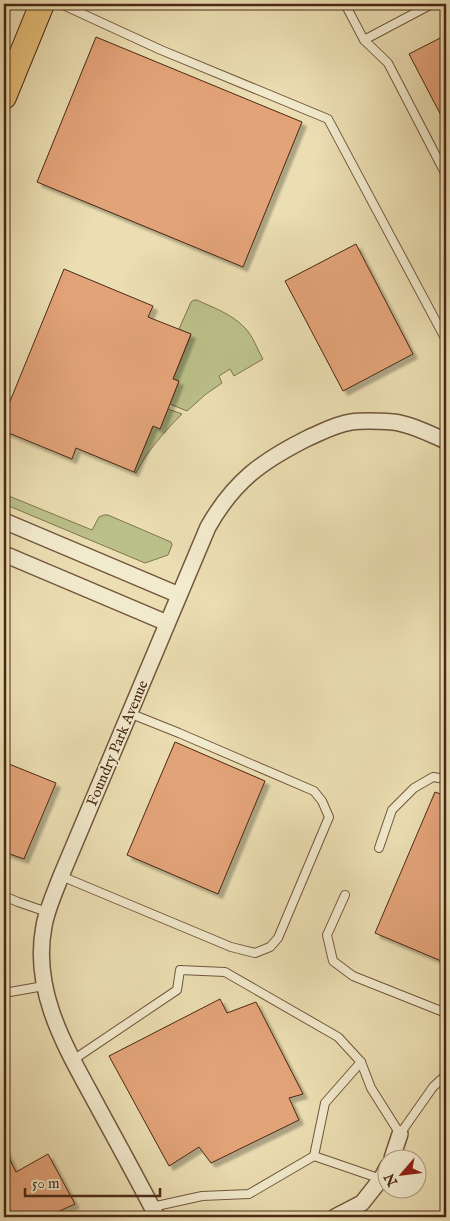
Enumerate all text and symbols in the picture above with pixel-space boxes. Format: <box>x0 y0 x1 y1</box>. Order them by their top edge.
street label: Foundry Park Avenue <box>82 677 153 809</box>
north arrow <box>378 1148 428 1198</box>
scale bar <box>25 1166 160 1198</box>
text: N <box>381 1170 403 1190</box>
text: 50 m <box>32 1174 60 1193</box>

